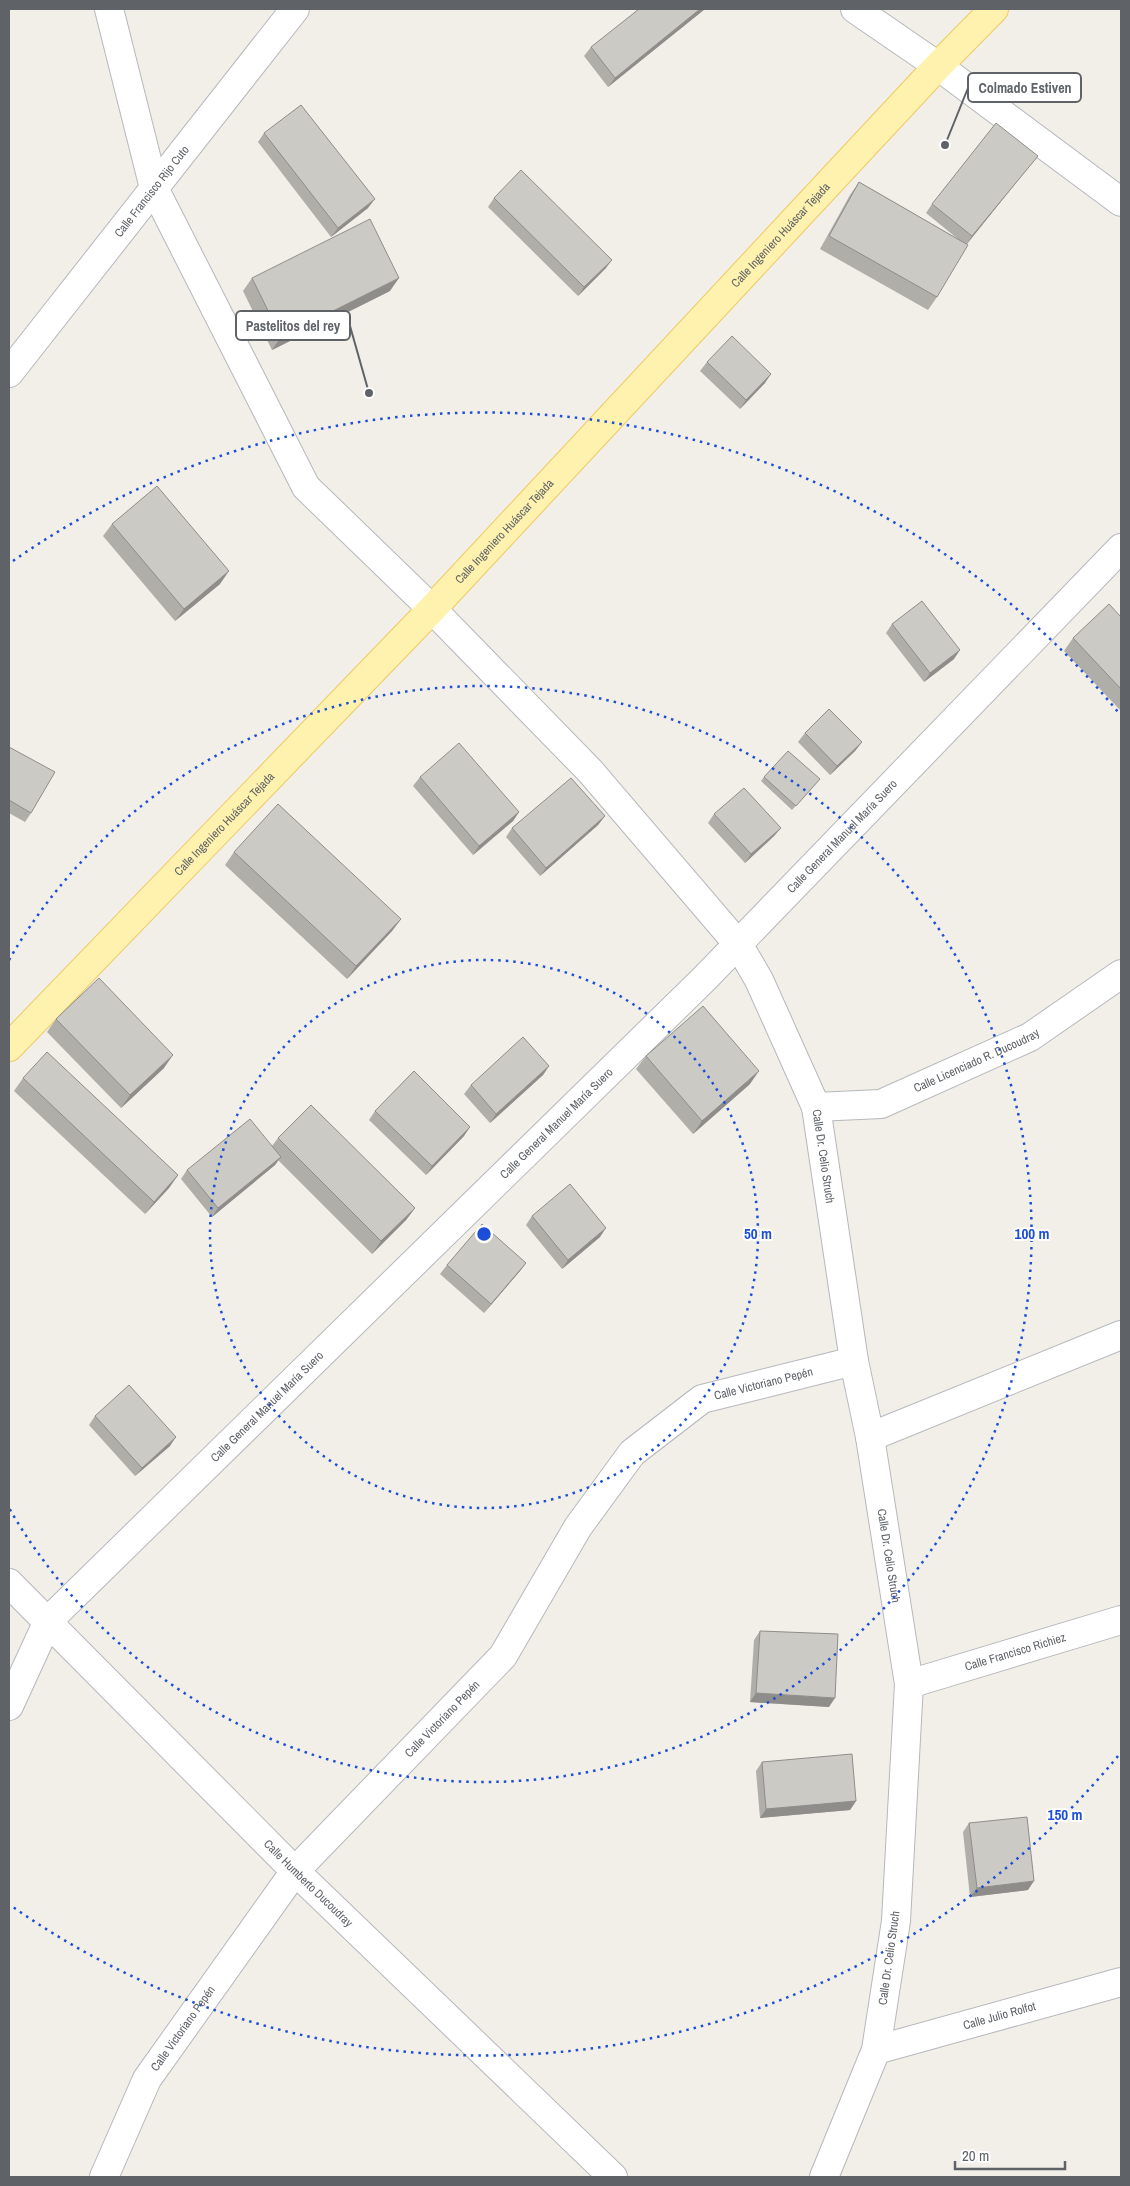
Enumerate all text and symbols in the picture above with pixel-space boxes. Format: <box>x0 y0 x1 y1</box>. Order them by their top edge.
callout: Colmado Estiven <box>968 73 1081 102</box>
text: Colmado Estiven <box>978 79 1072 97</box>
street label: Calle Francisco Rijo Cuto <box>111 142 193 240</box>
street label: Calle Ingeniero Huáscar Tejada <box>728 179 834 291</box>
callout: Pastelitos del rey <box>236 311 350 340</box>
text: Pastelitos del rey <box>246 317 341 335</box>
street label: Calle Ingeniero Huáscar Tejada <box>451 475 558 587</box>
street label: Calle Ingeniero Huáscar Tejada <box>171 768 278 879</box>
street label: Calle General Manuel María Suero <box>783 776 901 897</box>
street label: Calle Licenciado R. Ducoudray <box>911 1025 1043 1096</box>
street label: Calle General Manuel María Suero <box>496 1064 617 1182</box>
street label: Calle Dr. Celio Struch <box>808 1108 838 1204</box>
text: 50 m <box>744 1223 772 1244</box>
text: 100 m <box>1015 1223 1049 1244</box>
centre of rings <box>475 1225 493 1243</box>
street label: Calle General Manuel María Suero <box>207 1348 327 1466</box>
street label: Calle Victoriano Pepén <box>712 1364 814 1404</box>
street label: Calle Dr. Celio Struch <box>873 1508 904 1604</box>
street label: Calle Francisco Richiez <box>963 1629 1068 1675</box>
street label: Calle Victoriano Pepén <box>401 1677 483 1761</box>
text: 150 m <box>1048 1804 1082 1825</box>
street label: Calle Humberto Ducoudray <box>260 1836 356 1931</box>
street label: Calle Dr. Celio Struch <box>874 1910 904 2006</box>
street label: Calle Victoriano Pepén <box>147 1983 219 2074</box>
street label: Calle Julio Rolfot <box>961 1998 1038 2033</box>
scale bar <box>955 2138 1065 2170</box>
text: 20 m <box>962 2145 989 2166</box>

